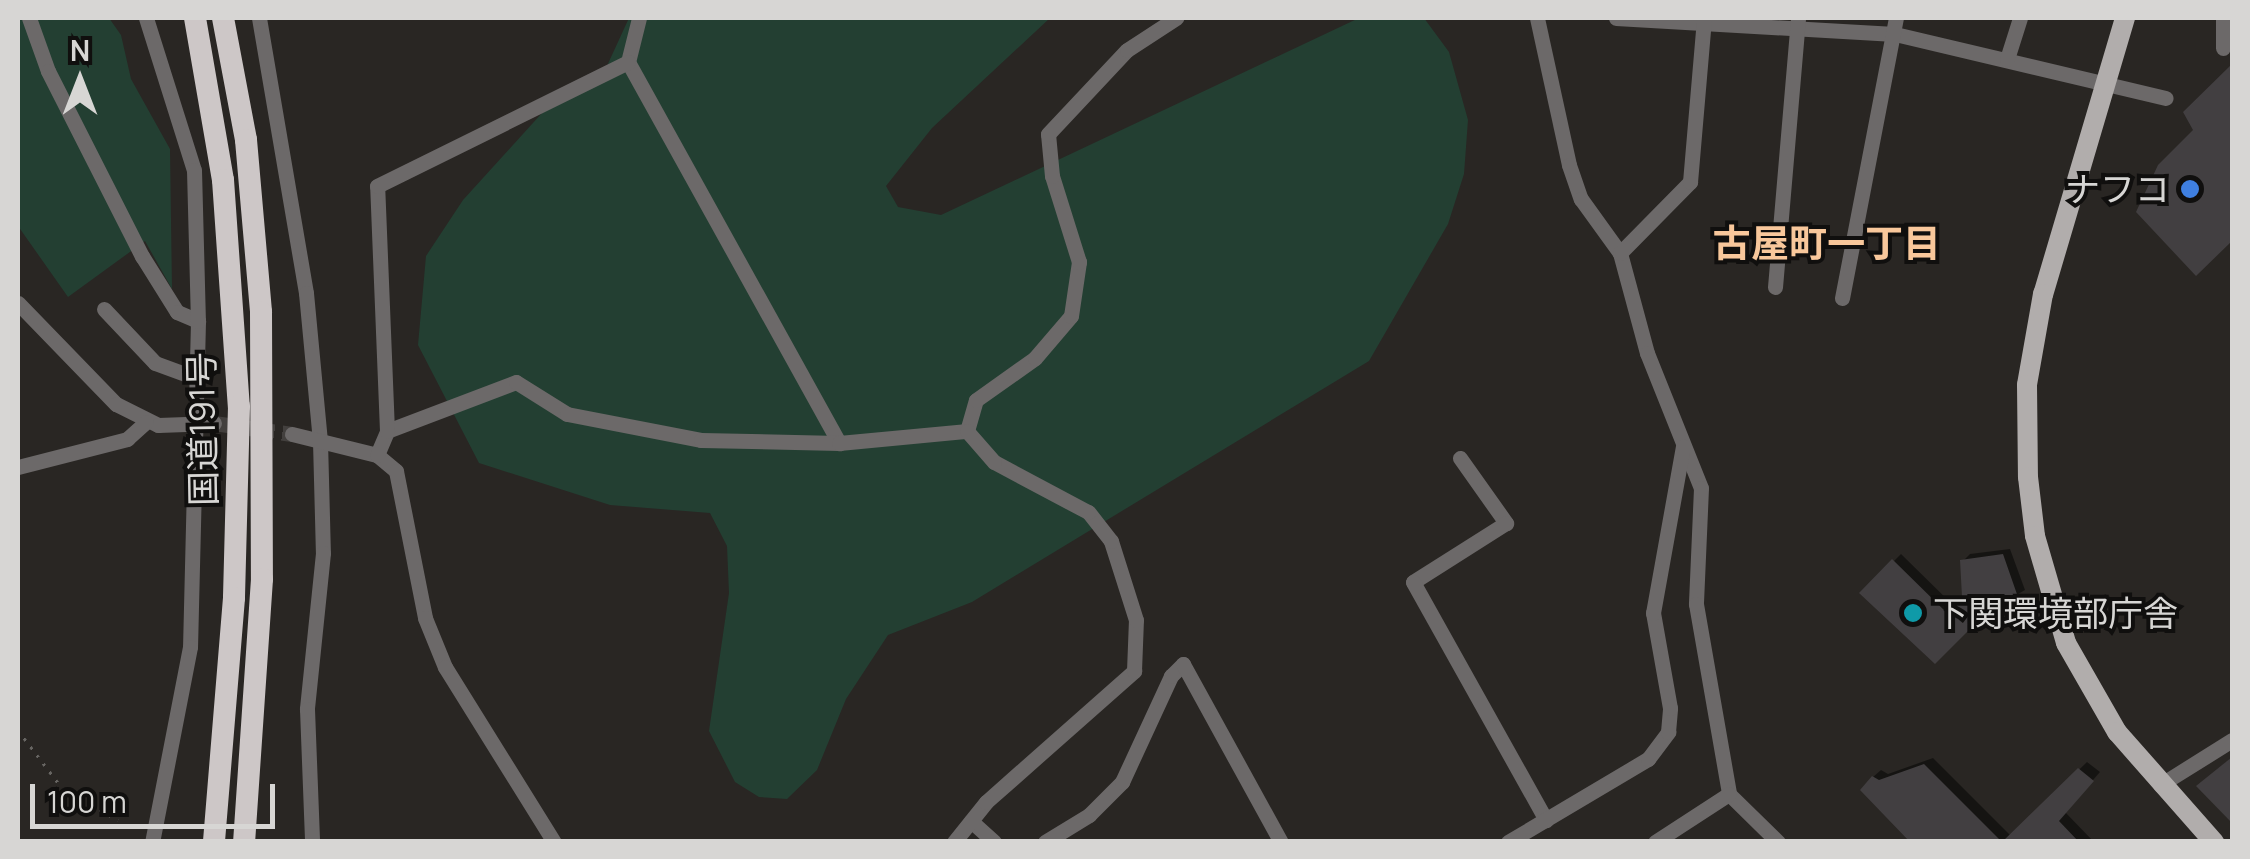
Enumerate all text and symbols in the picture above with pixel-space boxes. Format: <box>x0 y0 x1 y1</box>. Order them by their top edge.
north arrow <box>30 30 130 130</box>
text: N <box>70 31 90 69</box>
place label: ナフコ <box>2065 168 2170 210</box>
marker: ナフコ <box>2179 178 2201 200</box>
district label: 古屋町一丁目 <box>1713 220 1941 266</box>
street label: 国道191号 <box>180 352 224 506</box>
place label: 下関環境部庁舎 <box>1933 592 2178 634</box>
marker: 下関環境部庁舎 <box>1902 602 1924 624</box>
scale bar <box>35 764 280 826</box>
text: 100 m <box>47 781 127 822</box>

